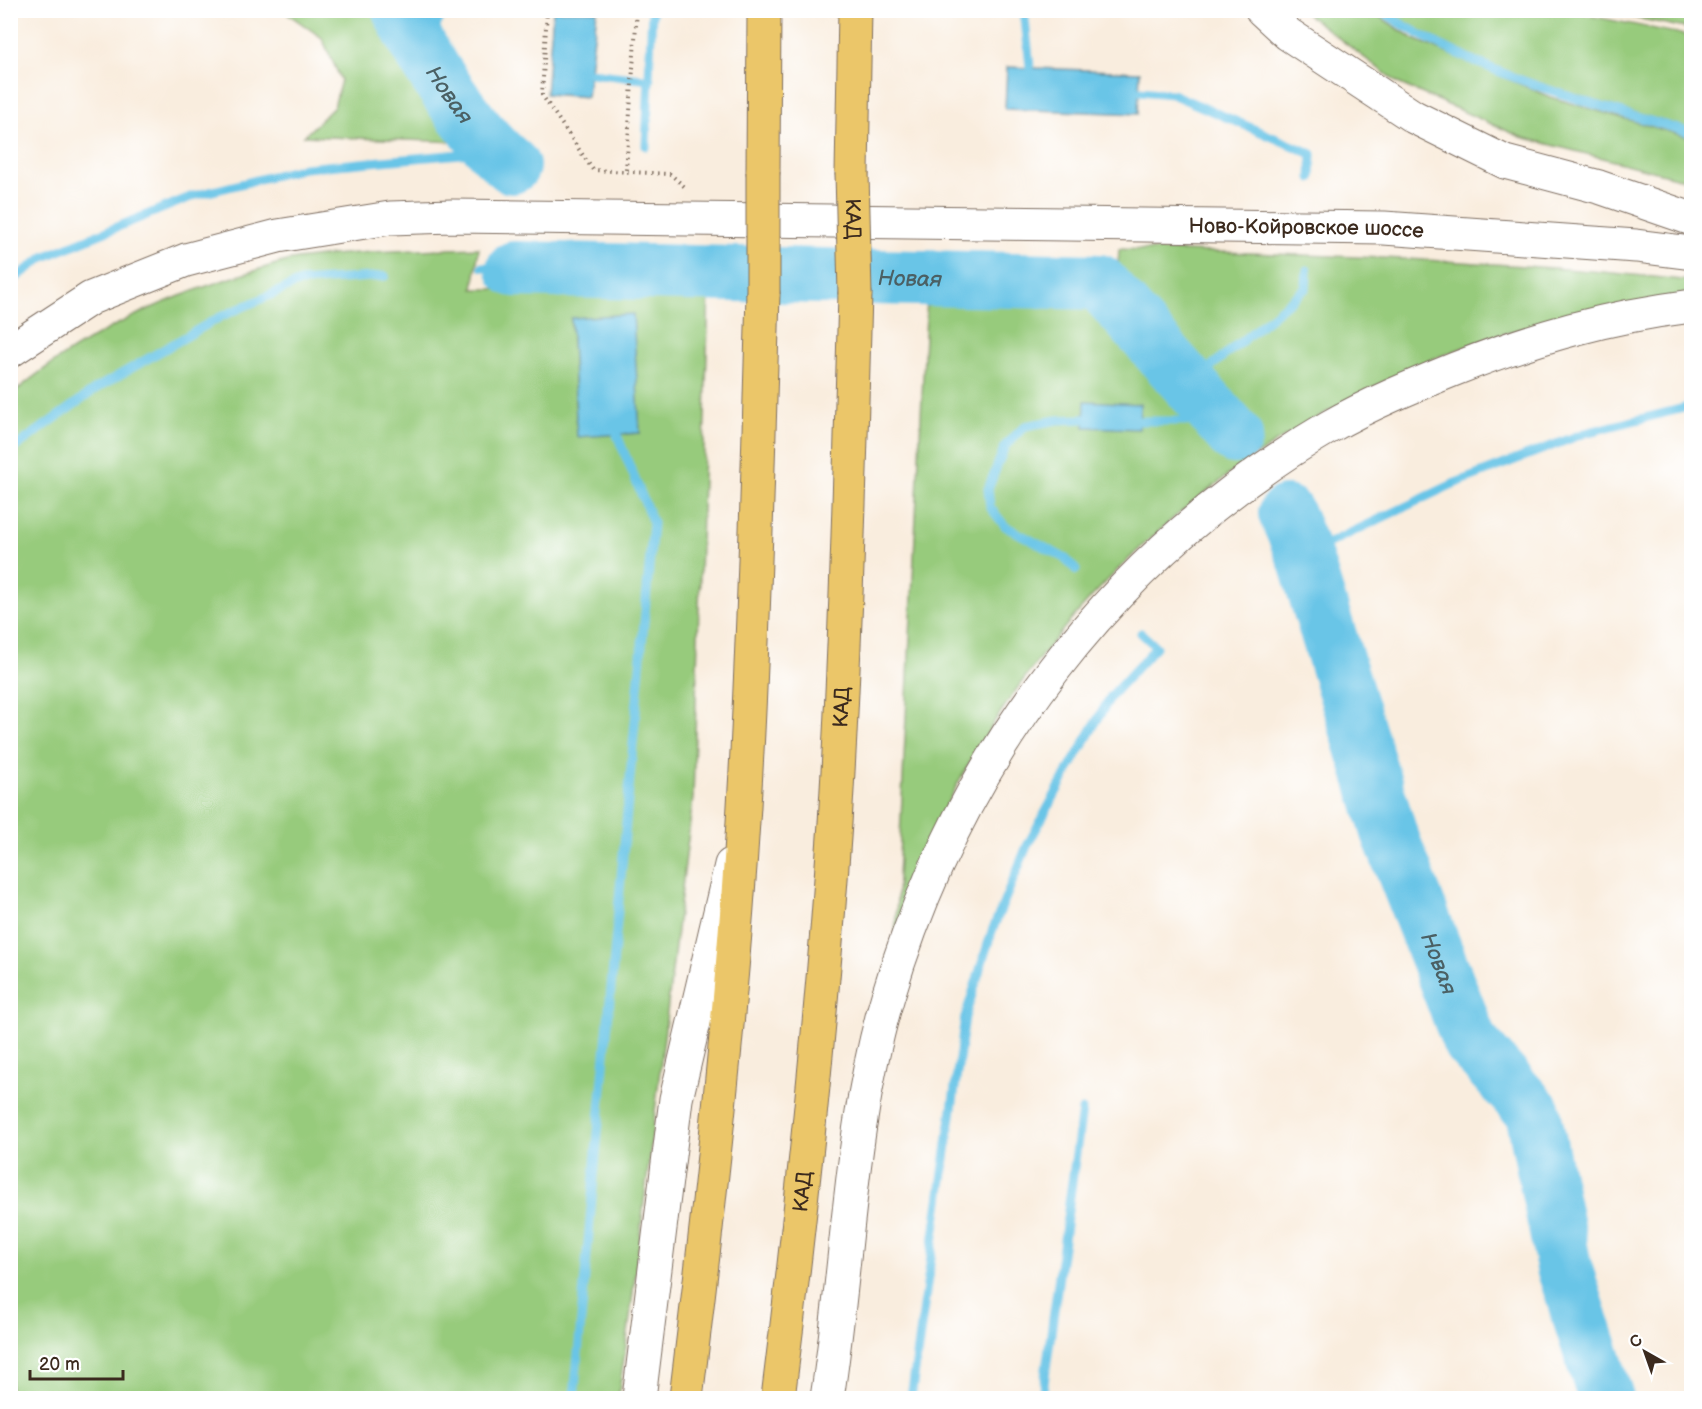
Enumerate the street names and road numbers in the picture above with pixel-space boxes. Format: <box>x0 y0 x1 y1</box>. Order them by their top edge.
street label: КАД <box>840 198 866 240</box>
street label: Ново-Койровское шоссе <box>1188 213 1425 244</box>
street label: КАД <box>828 686 855 728</box>
street label: КАД <box>788 1170 817 1213</box>

